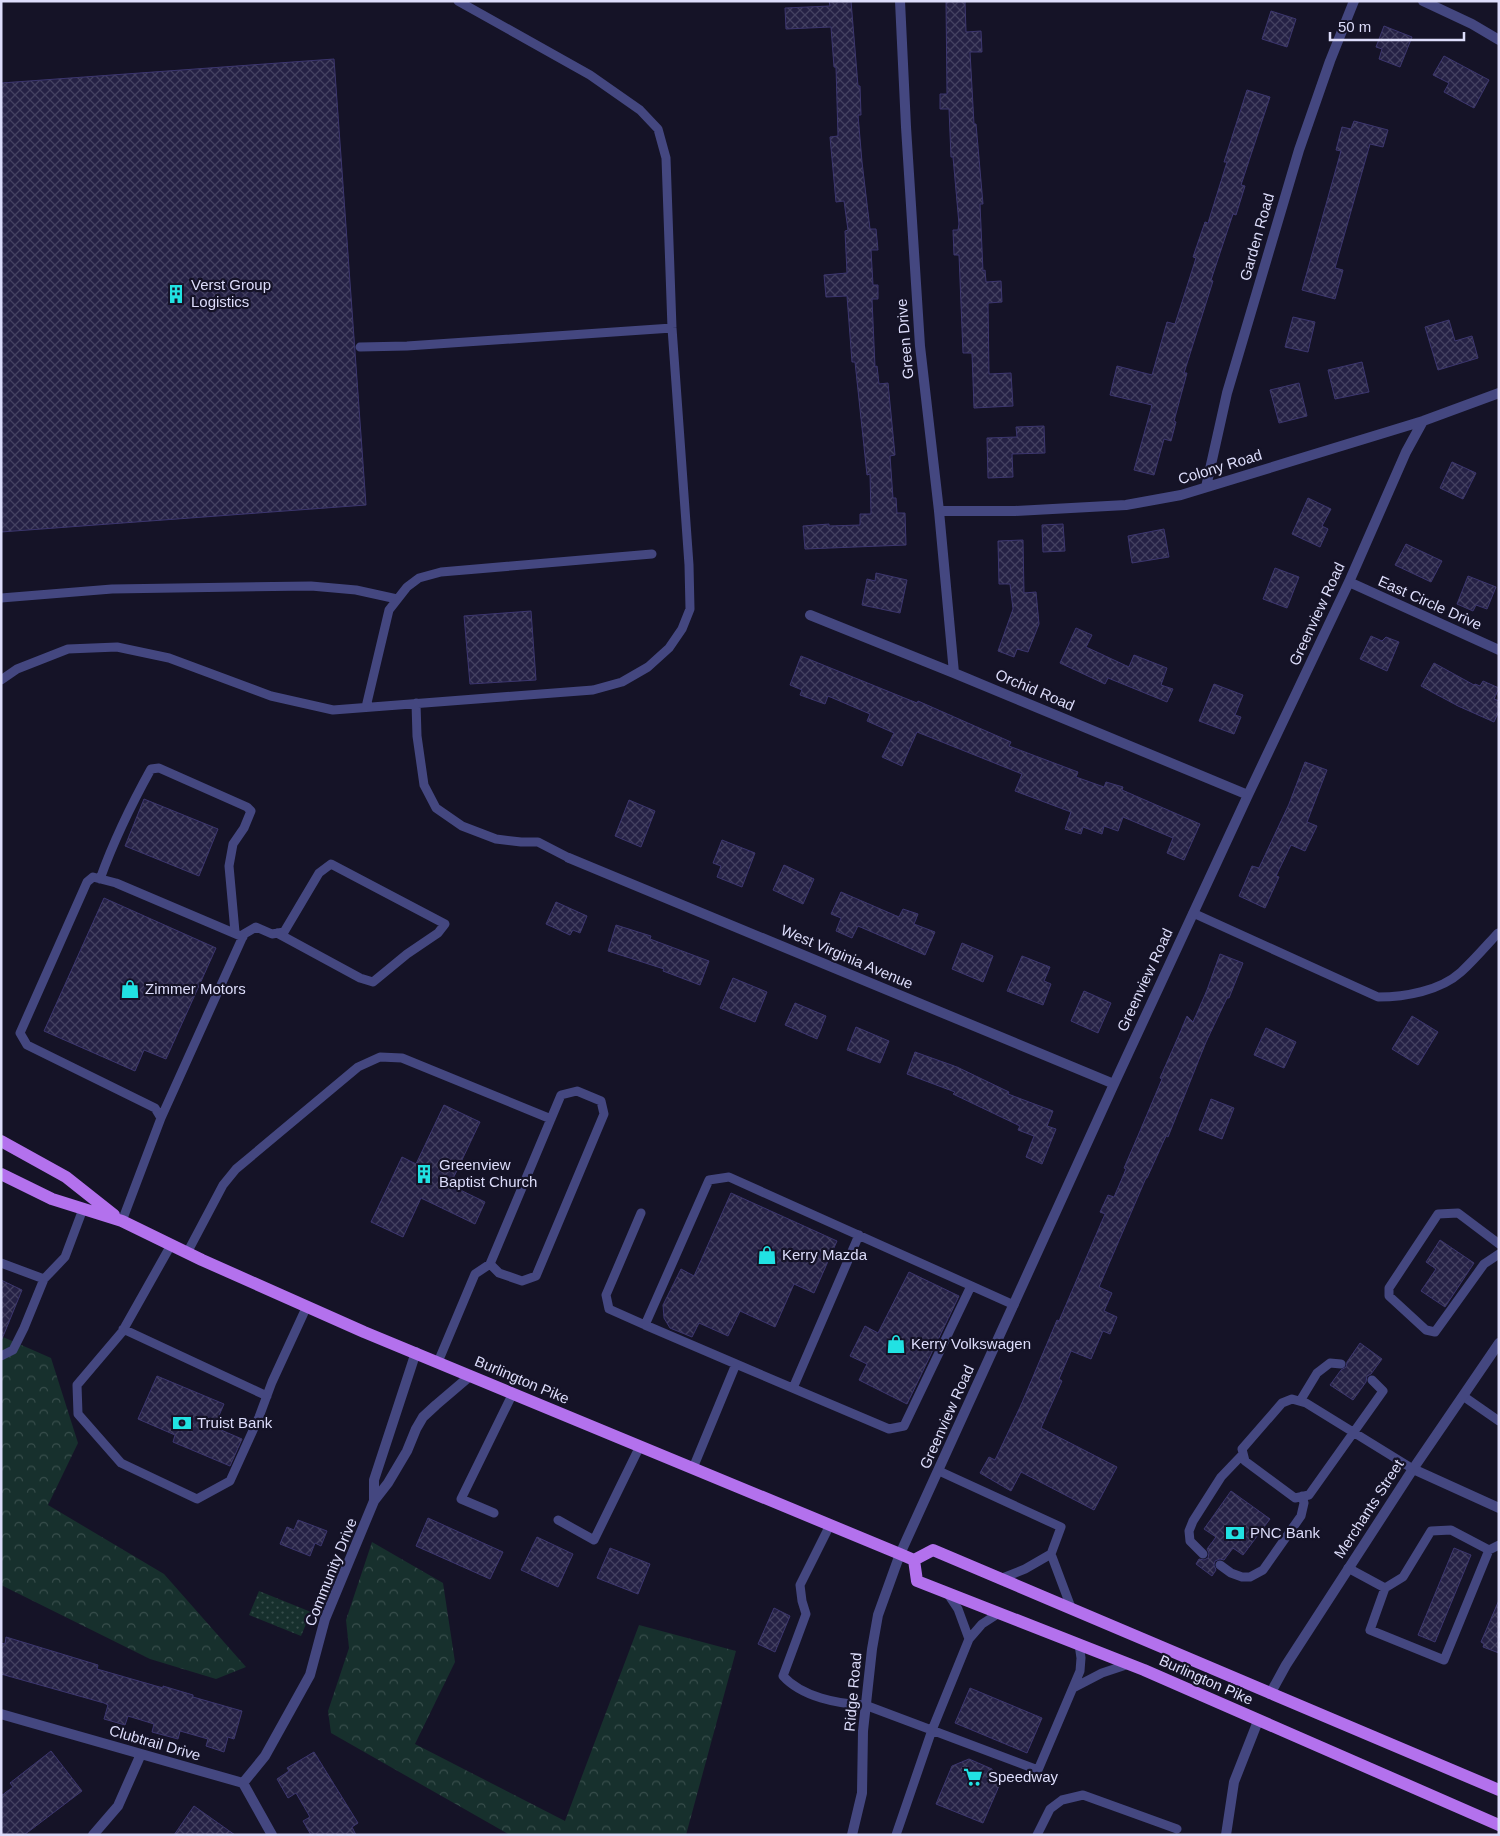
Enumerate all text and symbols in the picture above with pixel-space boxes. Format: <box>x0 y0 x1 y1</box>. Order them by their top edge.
scale bar <box>1330 10 1464 42</box>
text: 50 m <box>1338 18 1371 35</box>
street label: Garden Road <box>1236 191 1277 282</box>
place label: Verst Group Logistics <box>191 276 271 310</box>
building icon: Verst Group Logistics <box>165 283 187 305</box>
street label: Green Drive <box>893 298 916 380</box>
street label: Colony Road <box>1176 446 1264 487</box>
street label: Greenview Road <box>1285 560 1348 668</box>
street label: East Circle Drive <box>1376 572 1485 633</box>
street label: Orchid Road <box>993 665 1077 714</box>
street label: West Virginia Avenue <box>779 921 916 992</box>
street label: Greenview Road <box>1113 926 1176 1034</box>
shop icon: Zimmer Motors <box>119 978 141 1000</box>
place label: Zimmer Motors <box>145 980 246 997</box>
place label: Greenview Baptist Church <box>439 1156 537 1190</box>
building icon: Greenview Baptist Church <box>413 1163 435 1185</box>
shop icon: Kerry Mazda <box>756 1244 778 1266</box>
place label: Kerry Mazda <box>782 1246 868 1263</box>
shop icon: Kerry Volkswagen <box>885 1333 907 1355</box>
place label: Kerry Volkswagen <box>911 1335 1031 1352</box>
street label: Burlington Pike <box>472 1352 572 1407</box>
street label: Greenview Road <box>916 1362 977 1471</box>
bank icon: Truist Bank <box>171 1412 193 1434</box>
place label: Truist Bank <box>197 1414 273 1431</box>
street label: Merchants Street <box>1330 1456 1407 1561</box>
street label: Community Drive <box>301 1515 360 1628</box>
bank icon: PNC Bank <box>1224 1522 1246 1544</box>
place label: PNC Bank <box>1250 1524 1321 1541</box>
street label: Burlington Pike <box>1157 1651 1256 1708</box>
street label: Ridge Road <box>841 1652 864 1732</box>
street label: Clubtrail Drive <box>108 1721 203 1764</box>
supermarket icon: Speedway <box>962 1766 984 1788</box>
place label: Speedway <box>988 1768 1059 1785</box>

